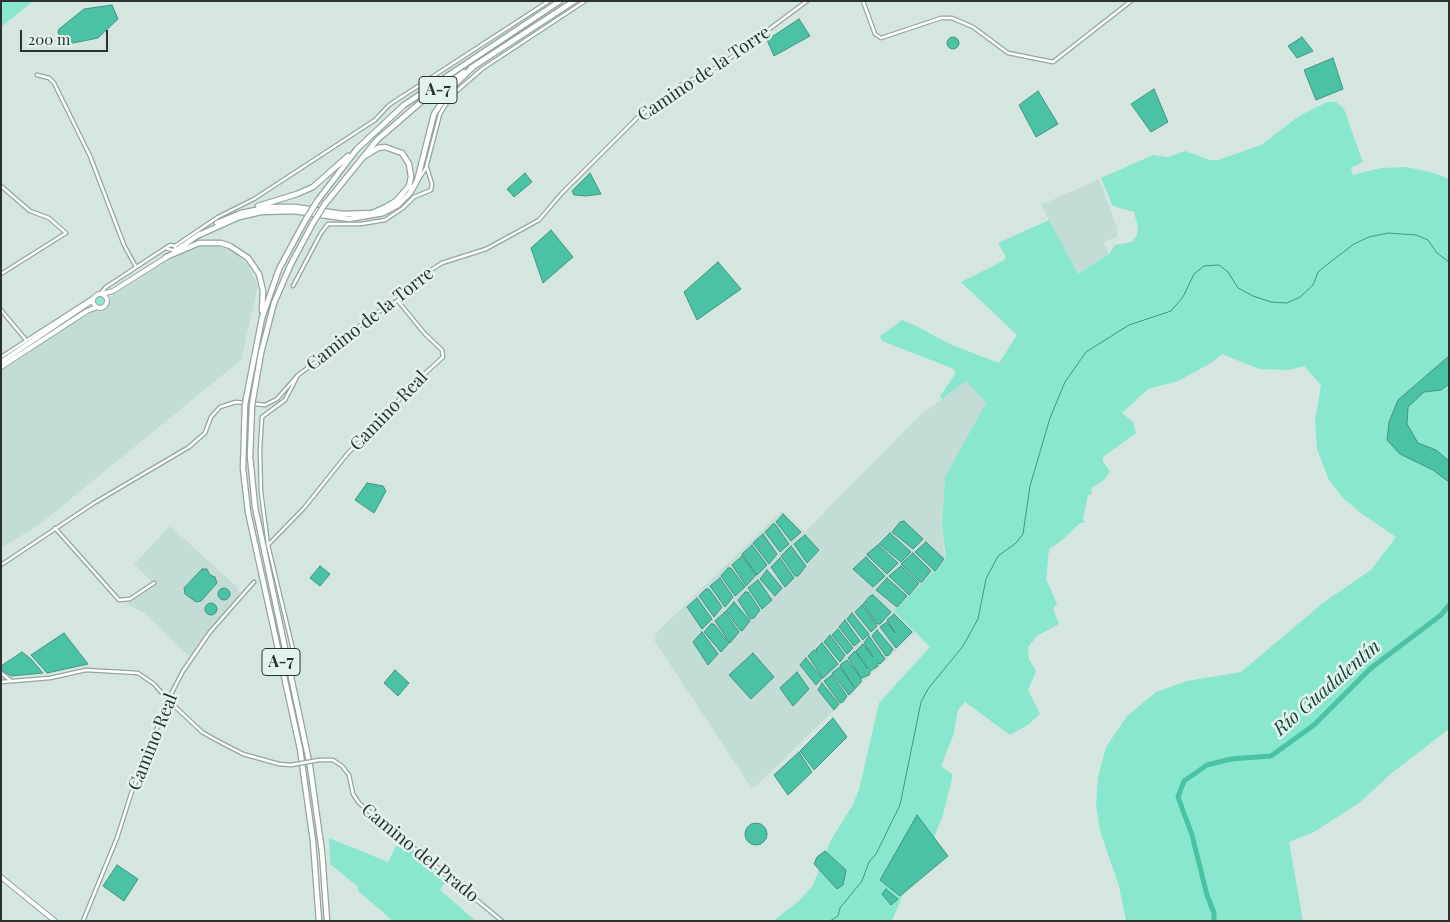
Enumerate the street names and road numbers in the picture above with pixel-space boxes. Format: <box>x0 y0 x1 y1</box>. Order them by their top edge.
street label: Camino de la Torre <box>634 22 774 126</box>
road number: A-7 <box>419 76 457 104</box>
street label: Camino de la Torre <box>302 263 438 375</box>
street label: Camino Real <box>346 367 432 455</box>
road number: A-7 <box>262 649 300 676</box>
street label: Camino Real <box>124 690 182 794</box>
street label: Camino del Prado <box>357 799 483 907</box>

